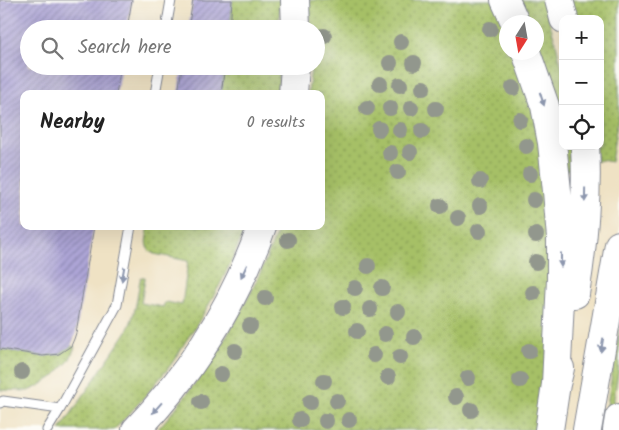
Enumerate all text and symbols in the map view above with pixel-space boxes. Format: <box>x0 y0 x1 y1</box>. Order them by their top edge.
north arrow <box>499 15 544 60</box>
map controls <box>559 15 604 150</box>
button: + <box>559 15 604 60</box>
search box <box>20 20 325 75</box>
text: Search here <box>78 33 172 63</box>
icon: search <box>38 34 66 62</box>
button: − <box>559 60 604 105</box>
one-way arrow <box>539 91 546 106</box>
button: locate <box>559 105 604 150</box>
text: Nearby <box>40 106 105 139</box>
text: 0 results <box>247 110 305 135</box>
one-way arrow <box>581 187 589 203</box>
one-way arrow <box>557 252 565 268</box>
one-way arrow <box>240 264 248 278</box>
one-way arrow <box>118 267 126 283</box>
one-way arrow <box>597 337 605 353</box>
one-way arrow <box>151 401 163 413</box>

